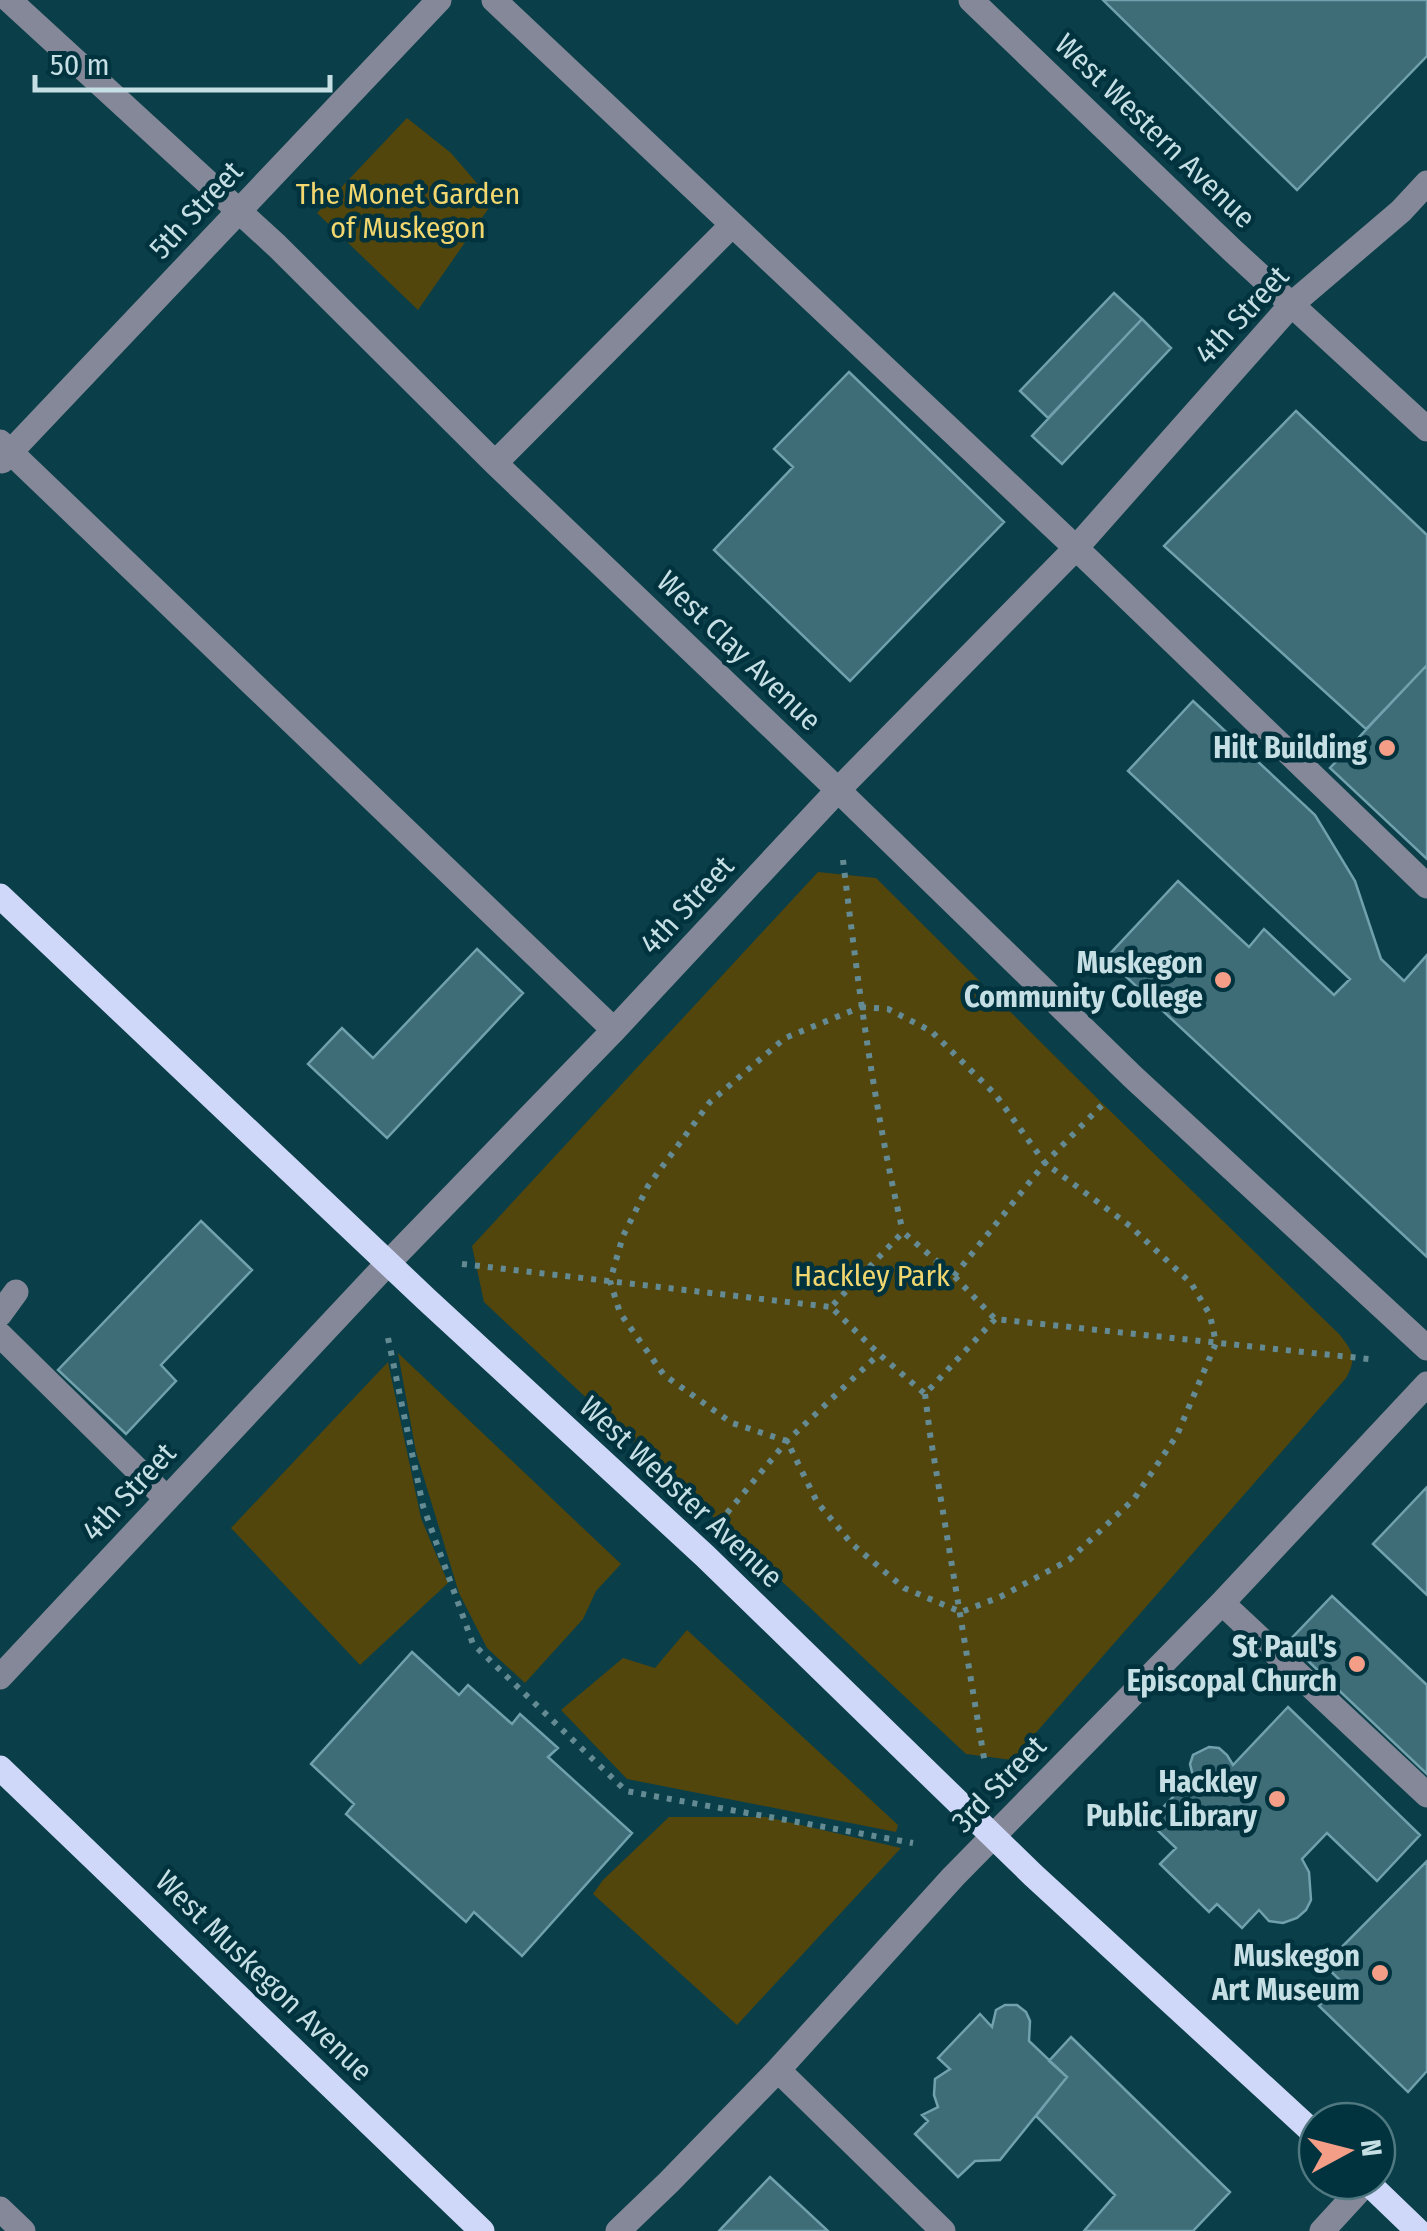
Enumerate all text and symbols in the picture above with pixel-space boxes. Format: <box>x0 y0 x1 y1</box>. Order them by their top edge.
street label: West Western Avenue <box>1047 26 1263 236</box>
scale bar <box>35 30 330 92</box>
text: 50 m <box>50 47 110 83</box>
street label: 5th Street <box>142 154 250 266</box>
park label: The Monet Garden of Muskegon <box>296 176 520 246</box>
street label: 4th Street <box>1188 258 1297 372</box>
street label: West Clay Avenue <box>649 564 829 738</box>
place label: Hilt Building <box>1213 730 1367 766</box>
marker: Hilt Building <box>1376 737 1398 759</box>
street label: 4th Street <box>633 848 742 962</box>
place label: Muskegon Community College <box>964 945 1203 1015</box>
marker: Muskegon Community College <box>1212 969 1234 991</box>
park label: Hackley Park <box>794 1258 950 1294</box>
street label: West Webster Avenue <box>572 1389 790 1595</box>
street label: 4th Street <box>75 1435 184 1549</box>
place label: St Paul's Episcopal Church <box>1127 1629 1337 1699</box>
marker: St Paul's Episcopal Church <box>1346 1653 1368 1675</box>
street label: 3rd Street <box>944 1728 1054 1840</box>
place label: Hackley Public Library <box>1086 1764 1258 1834</box>
marker: Hackley Public Library <box>1266 1788 1288 1810</box>
street label: West Muskegon Avenue <box>148 1863 380 2089</box>
place label: Muskegon Art Museum <box>1211 1938 1360 2008</box>
marker: Muskegon Art Museum <box>1369 1962 1391 1984</box>
north arrow <box>1297 2101 1397 2201</box>
text: N <box>1354 2138 1389 2158</box>

